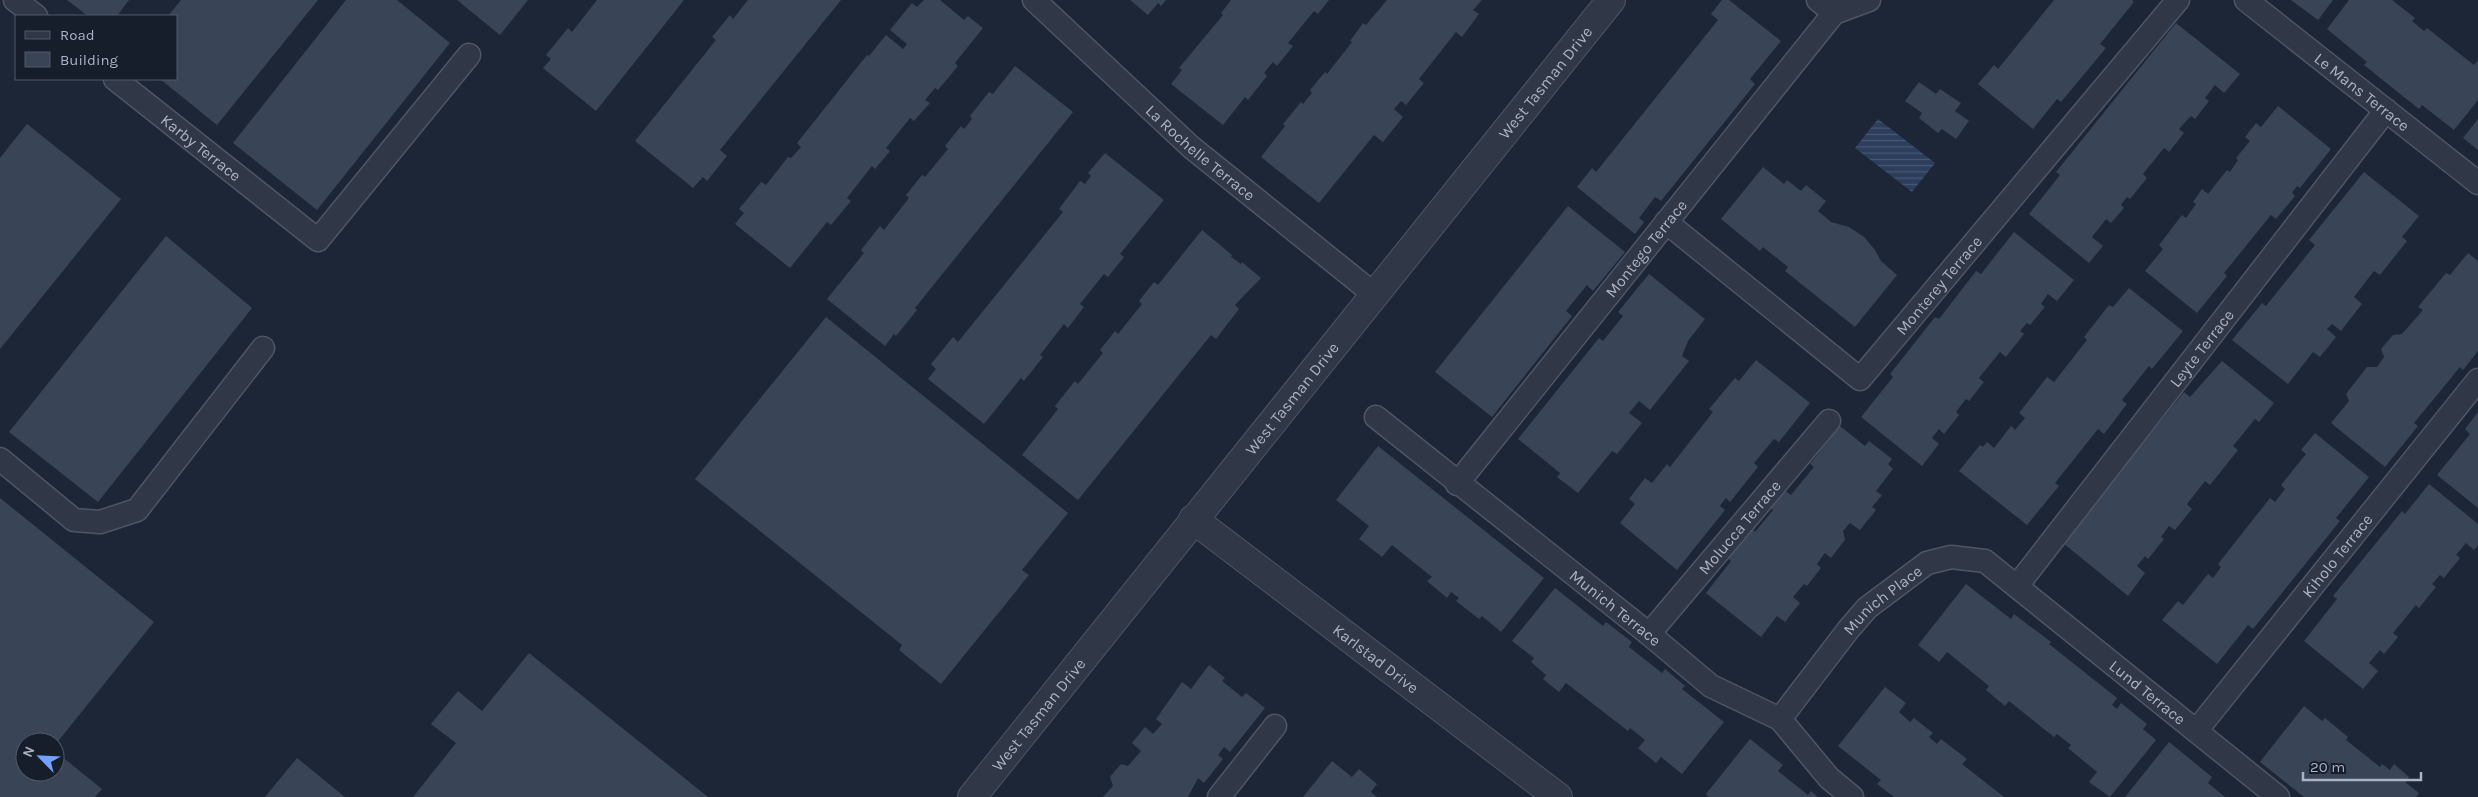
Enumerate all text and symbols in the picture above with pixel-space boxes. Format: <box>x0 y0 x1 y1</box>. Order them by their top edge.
legend <box>15 15 178 80</box>
street label: West Tasman Drive <box>1494 22 1596 142</box>
text: Road <box>60 26 95 44</box>
street label: Le Mans Terrace <box>2311 48 2414 135</box>
text: Building <box>60 51 118 69</box>
street label: La Rochelle Terrace <box>1142 100 1259 204</box>
street label: Karby Terrace <box>157 110 245 185</box>
street label: Montego Terrace <box>1601 196 1691 301</box>
street label: Monterey Terrace <box>1892 232 1986 339</box>
street label: Leyte Terrace <box>2165 305 2237 391</box>
street label: West Tasman Drive <box>1241 338 1342 458</box>
street label: Molucca Terrace <box>1694 476 1785 578</box>
street label: Kiholo Terrace <box>2298 510 2376 601</box>
street label: Munich Place <box>1839 561 1925 639</box>
street label: Munich Terrace <box>1566 565 1665 650</box>
street label: Karlstad Drive <box>1329 620 1423 697</box>
street label: West Tasman Drive <box>987 654 1089 774</box>
street label: Lund Terrace <box>2106 656 2190 728</box>
north arrow <box>15 732 65 782</box>
text: N <box>19 744 38 760</box>
scale bar <box>2303 750 2420 782</box>
text: 20 m <box>2310 758 2345 776</box>

